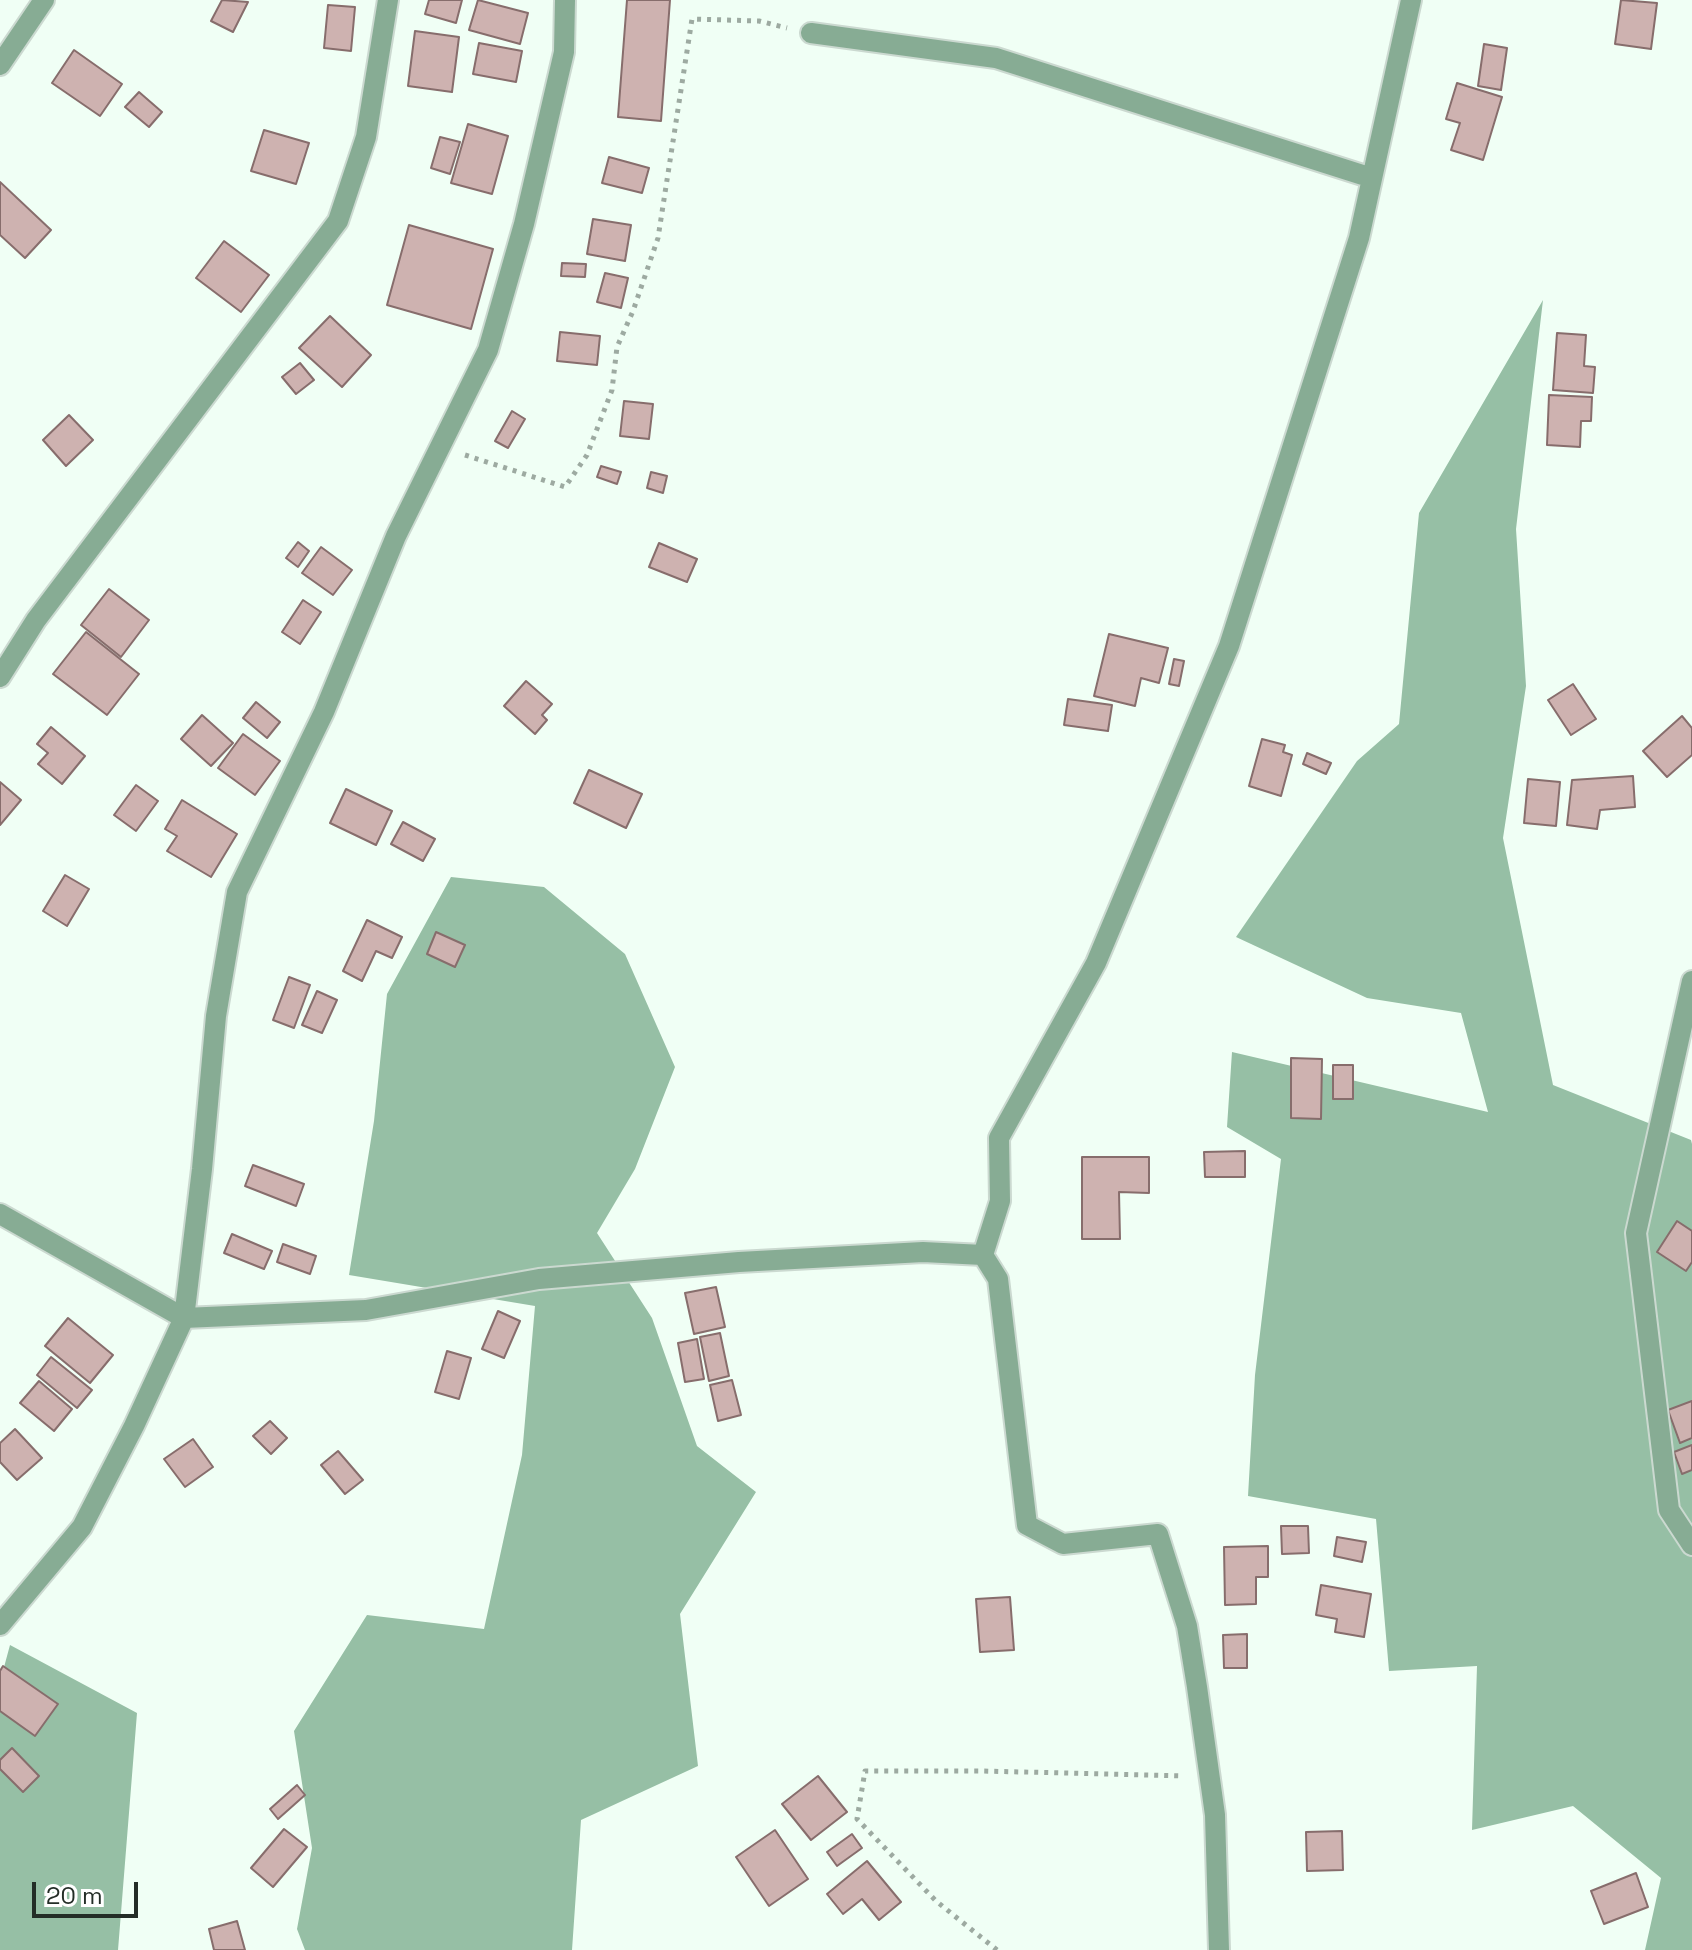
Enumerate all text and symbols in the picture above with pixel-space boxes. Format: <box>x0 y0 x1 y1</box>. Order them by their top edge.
scale bar <box>36 1866 142 1916</box>
text: 20 m <box>46 1880 103 1911</box>

